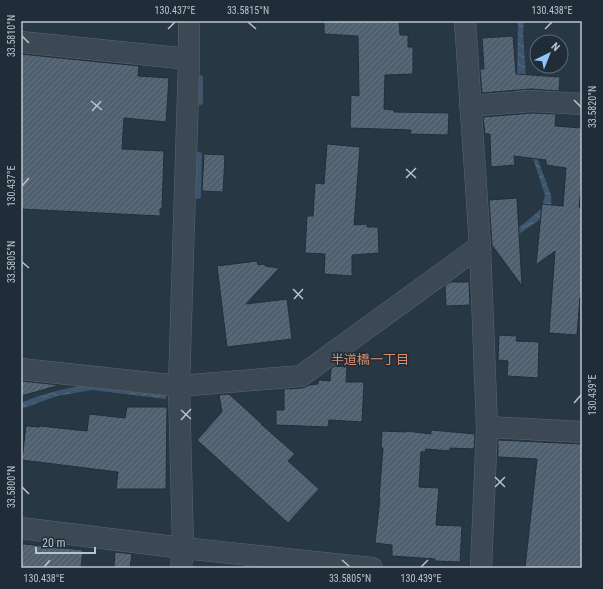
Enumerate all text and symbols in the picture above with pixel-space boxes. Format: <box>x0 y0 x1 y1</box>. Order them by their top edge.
text: 130.437°E <box>155 5 196 16</box>
text: 33.5815°N <box>227 5 269 16</box>
text: 130.438°E <box>532 5 573 16</box>
text: 33.5810°N <box>6 15 17 57</box>
north arrow <box>529 34 569 74</box>
text: N <box>549 40 563 54</box>
text: 33.5820°N <box>587 86 598 128</box>
text: 130.437°E <box>6 165 17 206</box>
text: 33.5805°N <box>6 241 17 283</box>
district label: 半道橋一丁目 <box>331 352 409 367</box>
text: 130.439°E <box>587 374 598 415</box>
text: 33.5800°N <box>6 466 17 508</box>
scale bar <box>36 529 95 555</box>
text: 20 m <box>42 536 66 550</box>
text: 130.438°E <box>24 573 65 584</box>
text: 33.5805°N <box>329 573 371 584</box>
text: 130.439°E <box>401 573 442 584</box>

